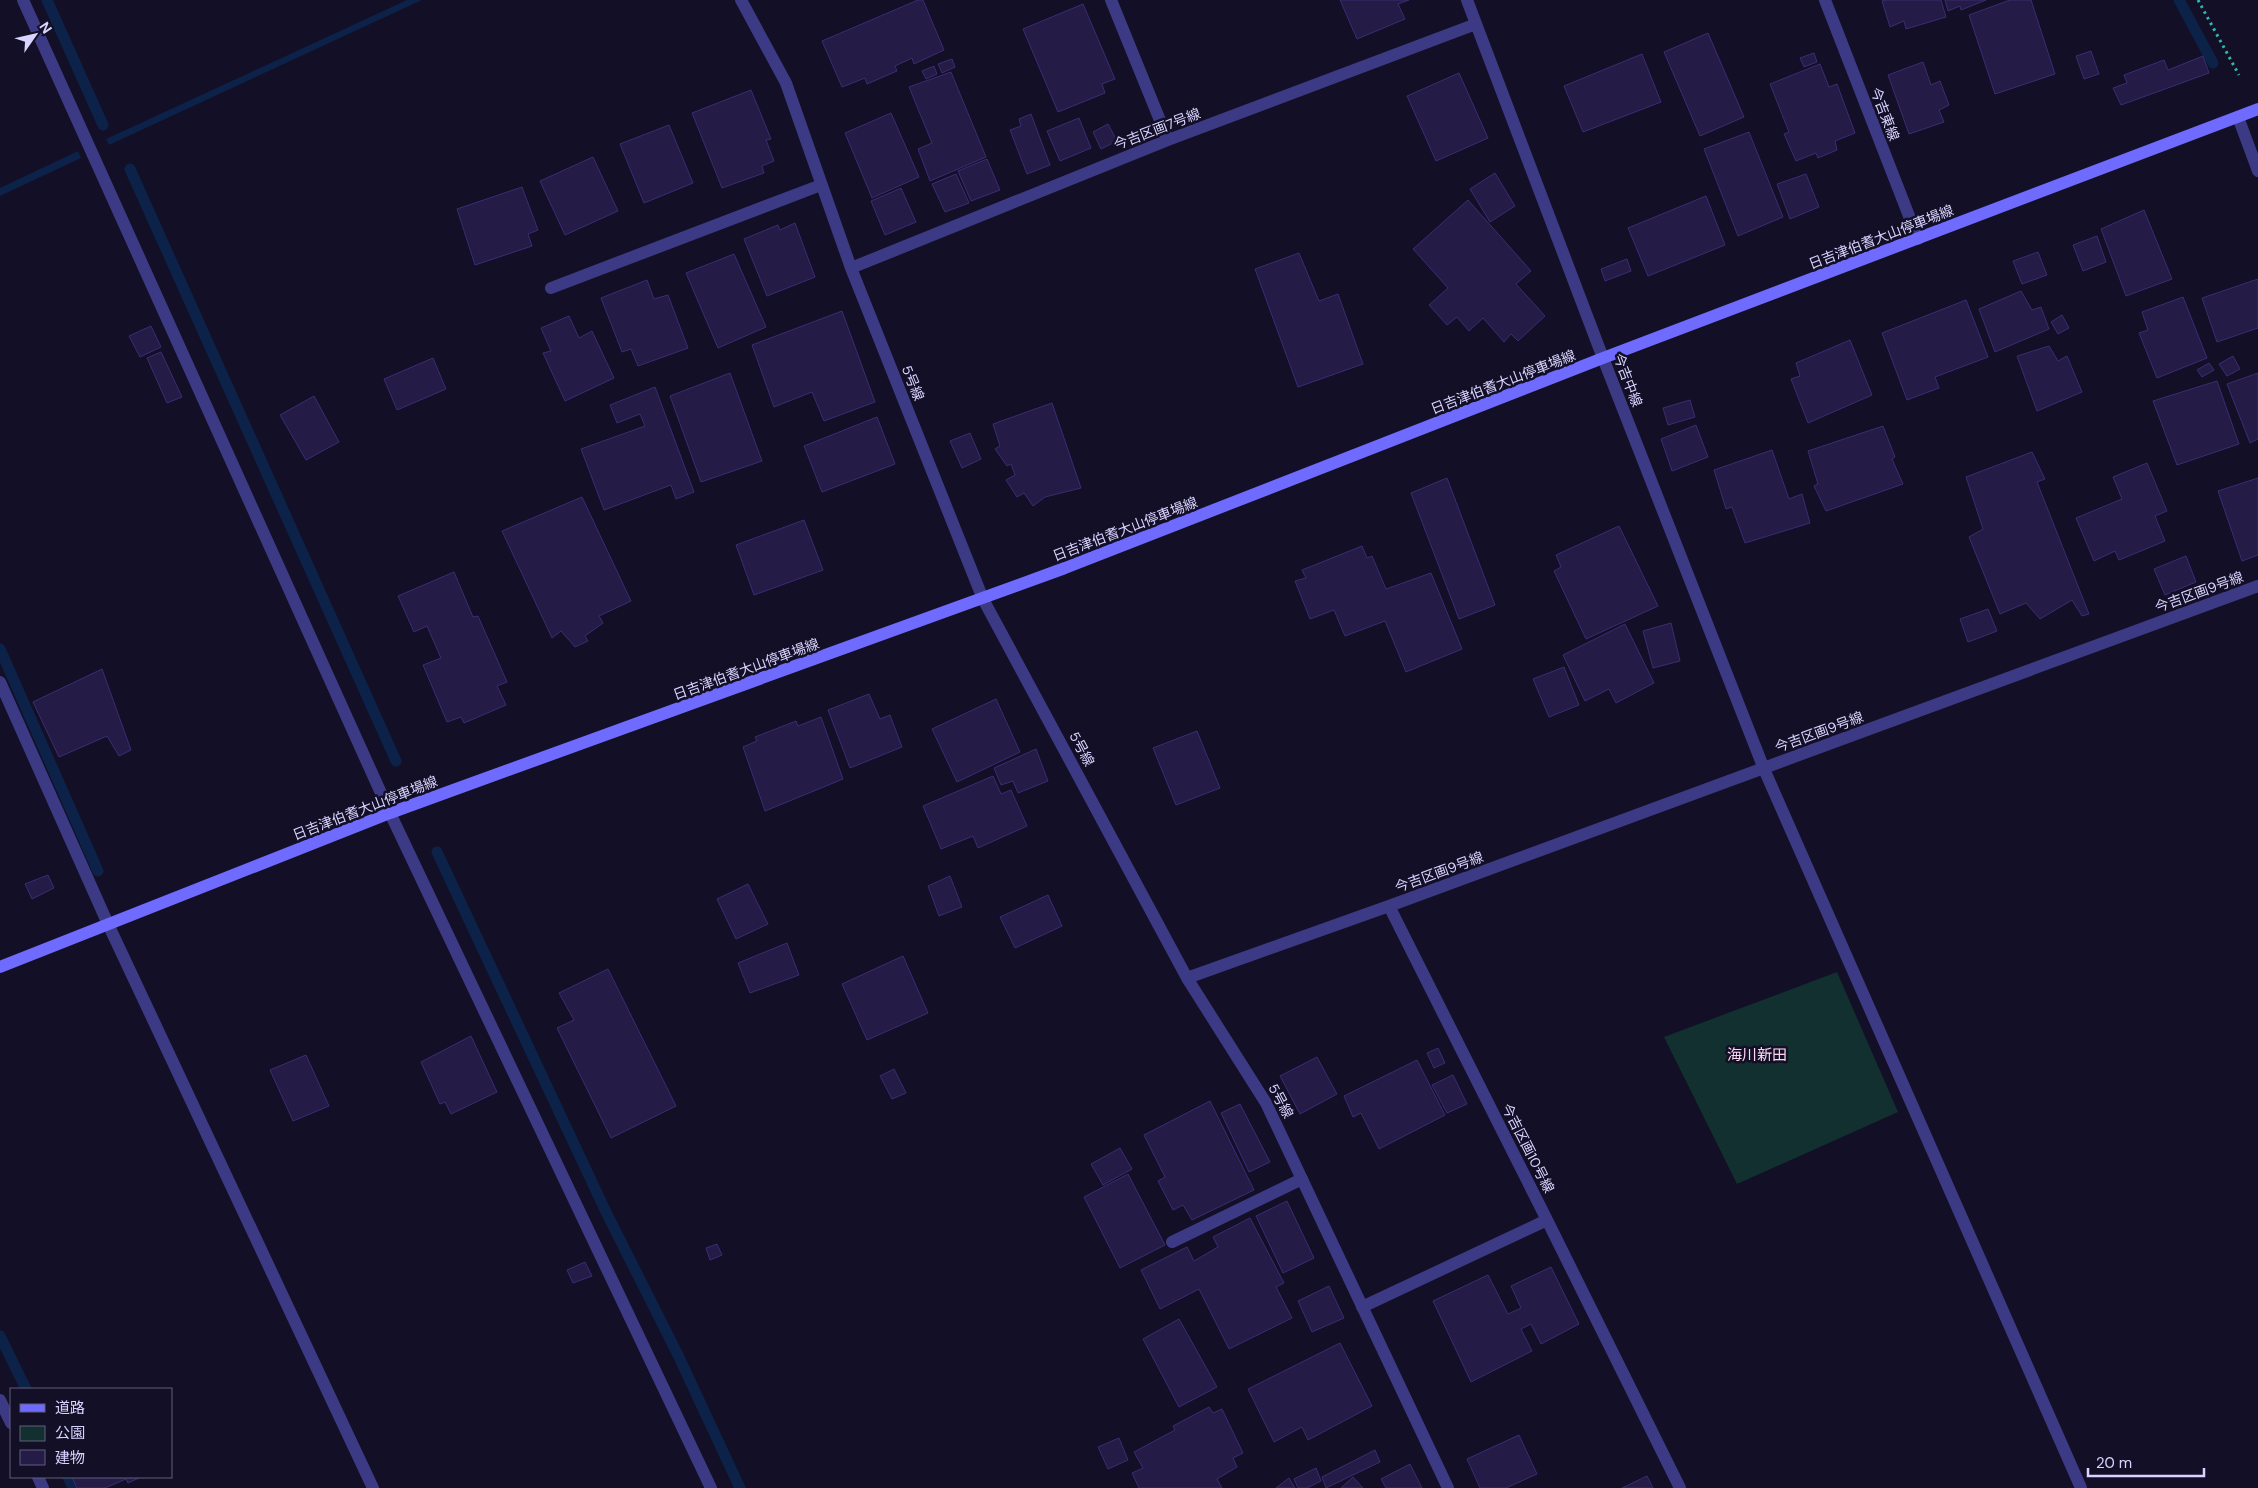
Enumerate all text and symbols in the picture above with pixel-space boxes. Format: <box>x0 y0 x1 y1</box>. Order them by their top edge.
north arrow <box>10 10 60 60</box>
text: N <box>35 18 56 37</box>
street label: 今吉東線 <box>1867 85 1903 143</box>
street label: 今吉区画7号線 <box>1111 104 1203 154</box>
street label: 日吉津伯耆大山停車場線 <box>1806 201 1956 273</box>
street label: 日吉津伯耆大山停車場線 <box>1428 346 1578 418</box>
street label: 今吉中線 <box>1610 351 1646 409</box>
street label: 5号線 <box>898 363 928 403</box>
street label: 日吉津伯耆大山停車場線 <box>1050 493 1200 565</box>
street label: 今吉区画9号線 <box>2152 568 2246 616</box>
street label: 日吉津伯耆大山停車場線 <box>671 634 821 704</box>
street label: 今吉区画9号線 <box>1772 708 1866 756</box>
street label: 5号線 <box>1065 729 1099 769</box>
street label: 日吉津伯耆大山停車場線 <box>290 772 440 844</box>
street label: 今吉区画9号線 <box>1392 848 1486 896</box>
district label: 海川新田 <box>1727 1045 1787 1065</box>
street label: 5号線 <box>1264 1081 1298 1121</box>
street label: 今吉区画10号線 <box>1498 1100 1558 1196</box>
legend <box>10 1388 172 1478</box>
text: 道路 <box>55 1398 85 1418</box>
text: 公園 <box>55 1423 85 1443</box>
scale bar <box>2088 1446 2204 1478</box>
text: 建物 <box>55 1448 85 1468</box>
text: 20 m <box>2096 1453 2132 1473</box>

